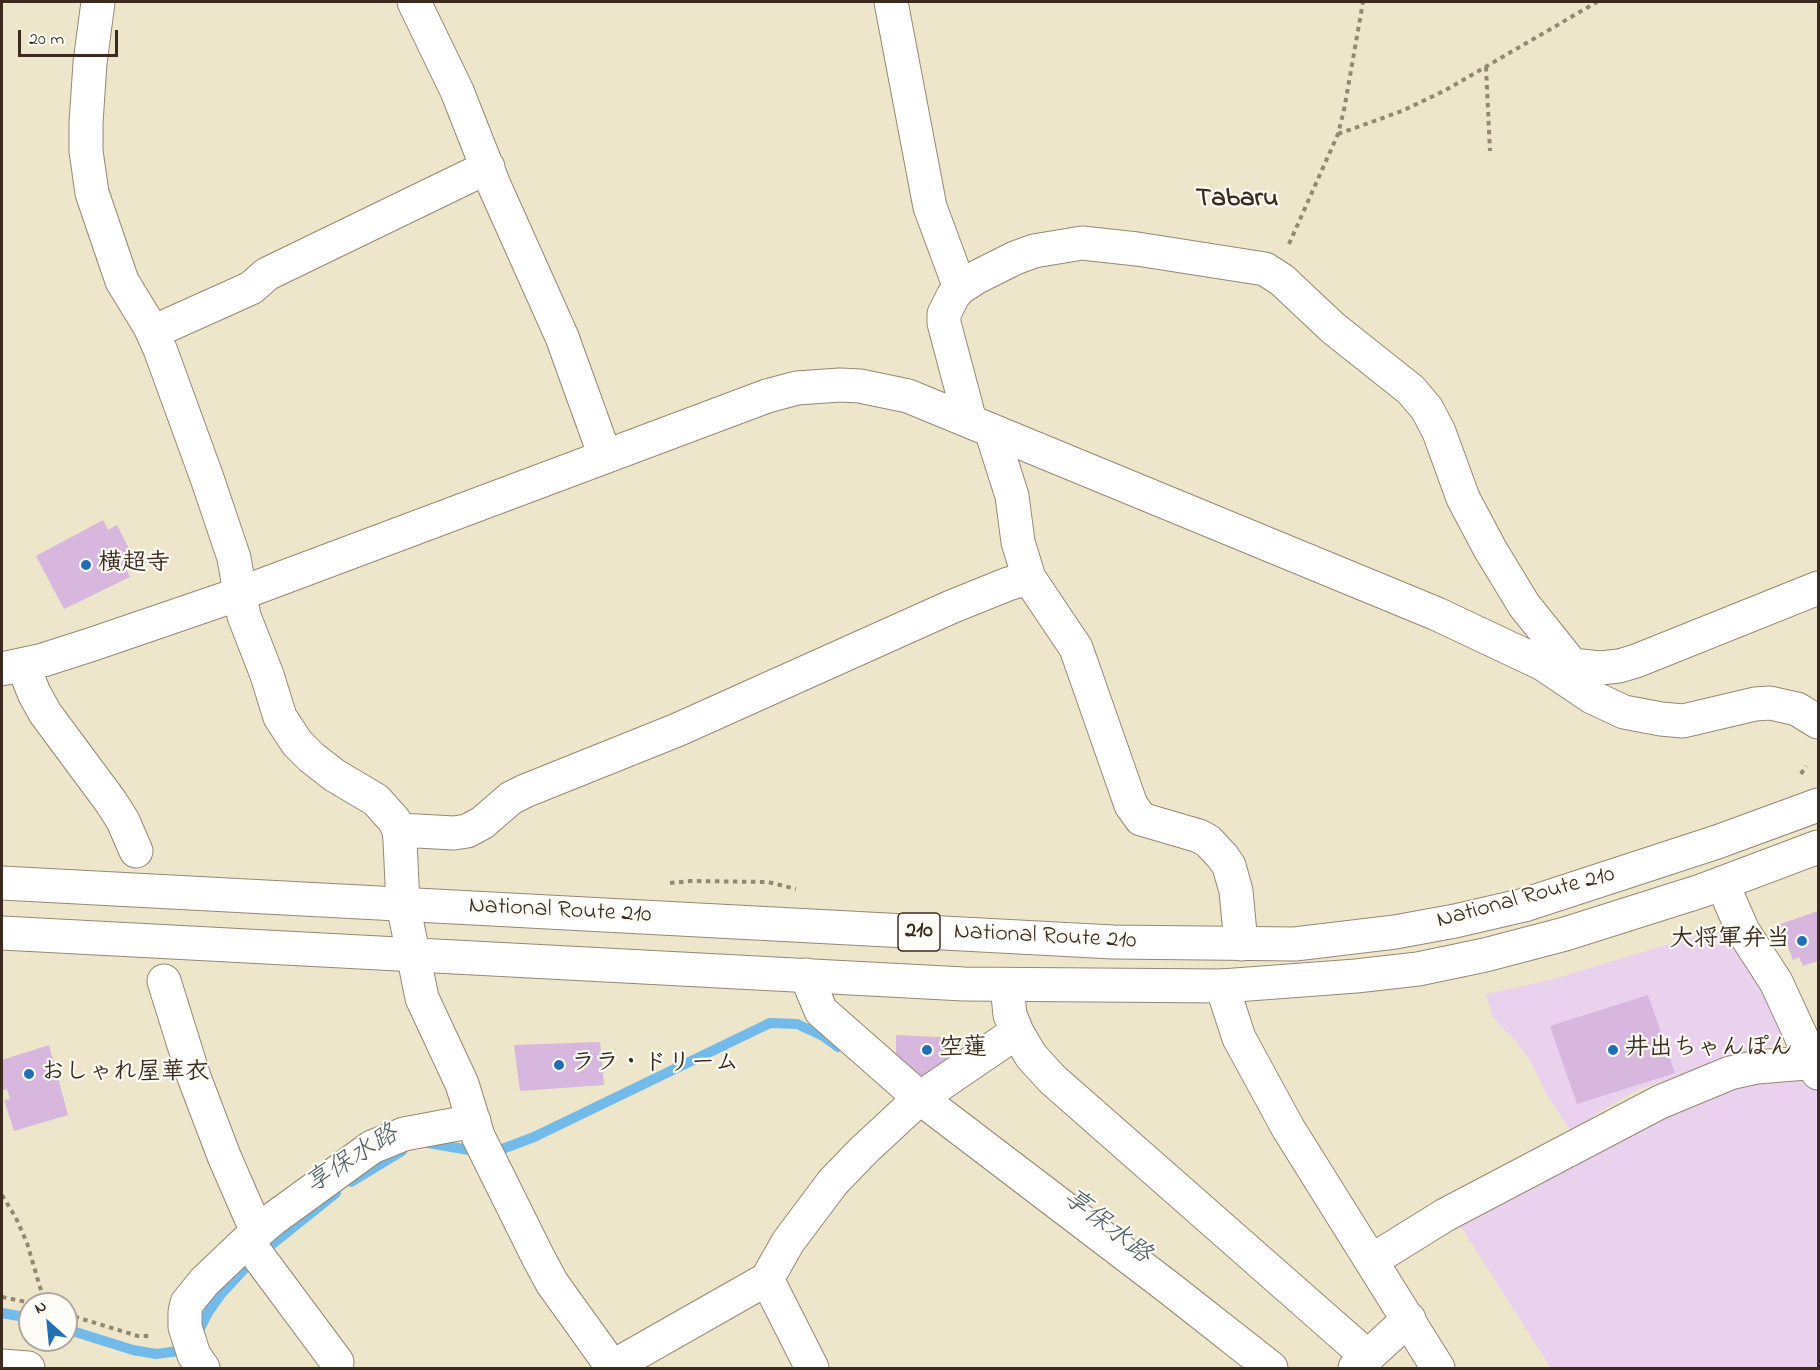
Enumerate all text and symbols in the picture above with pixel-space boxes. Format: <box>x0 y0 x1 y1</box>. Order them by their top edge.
scale bar <box>21 18 122 56</box>
text: 20 m <box>29 27 64 53</box>
district label: Tabaru <box>1196 185 1278 217</box>
place label: 横超寺 <box>98 551 170 579</box>
marker: 横超寺 <box>79 558 93 572</box>
street label: National Route 210 <box>1434 861 1618 937</box>
street label: National Route 210 <box>468 893 652 931</box>
road number: 210 <box>898 913 940 951</box>
street label: National Route 210 <box>953 919 1137 957</box>
place label: 大将軍弁当 <box>1670 927 1790 955</box>
marker: 大将軍弁当 <box>1795 934 1809 948</box>
place label: 空蓮 <box>939 1036 987 1064</box>
place label: 井出ちゃんぽん <box>1625 1036 1793 1064</box>
marker: 空蓮 <box>920 1043 934 1057</box>
marker: 井出ちゃんぽん <box>1606 1043 1620 1057</box>
place label: ララ・ドリーム <box>571 1051 739 1079</box>
marker: ララ・ドリーム <box>552 1058 566 1072</box>
place label: おしゃれ屋華衣 <box>41 1060 209 1088</box>
marker: おしゃれ屋華衣 <box>22 1067 36 1081</box>
water label: 享保水路 <box>301 1120 405 1202</box>
water label: 享保水路 <box>1055 1184 1157 1272</box>
north arrow <box>18 1292 78 1352</box>
text: N <box>30 1295 51 1321</box>

